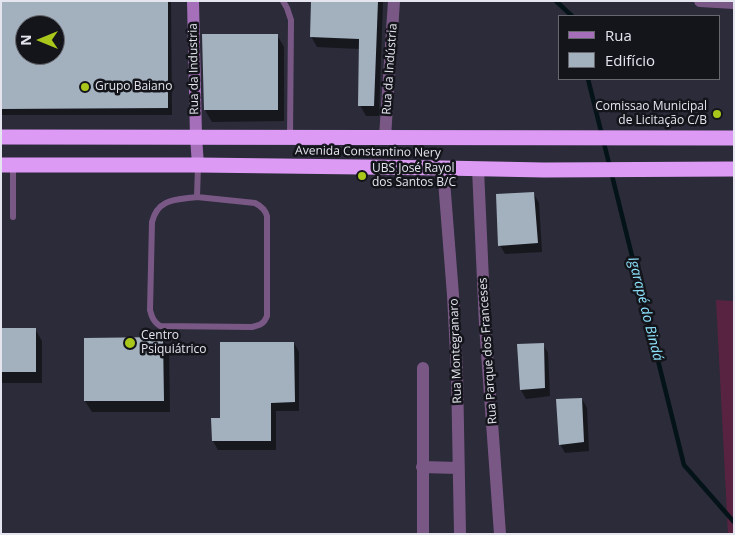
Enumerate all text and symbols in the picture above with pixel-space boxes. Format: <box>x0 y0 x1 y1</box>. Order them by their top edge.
north arrow <box>15 15 65 65</box>
legend <box>558 15 720 80</box>
street label: Rua da Industria <box>186 23 202 115</box>
street label: Rua da Indústria <box>380 23 400 115</box>
text: Rua <box>605 25 632 45</box>
text: N <box>16 34 35 46</box>
text: Edifício <box>605 50 655 70</box>
place label: Grupo Baiano <box>95 80 172 94</box>
marker: Grupo Baiano <box>79 81 91 93</box>
place label: Comissao Municipal de Licitação C/B <box>595 100 707 128</box>
marker: Comissao Municipal de Licitação C/B <box>711 108 723 120</box>
street label: Avenida Constantino Nery <box>295 144 441 160</box>
place label: UBS José Rayol dos Santos B/C <box>372 162 456 190</box>
marker: UBS José Rayol dos Santos B/C <box>356 170 368 182</box>
water label: Igarapé do Bindá <box>624 255 666 363</box>
street label: Rua Parque dos Franceses <box>476 277 500 425</box>
street label: Rua Montegranaro <box>447 298 465 404</box>
place label: Centro Psiquiátrico <box>141 329 207 357</box>
marker: Centro Psiquiátrico <box>123 336 137 350</box>

